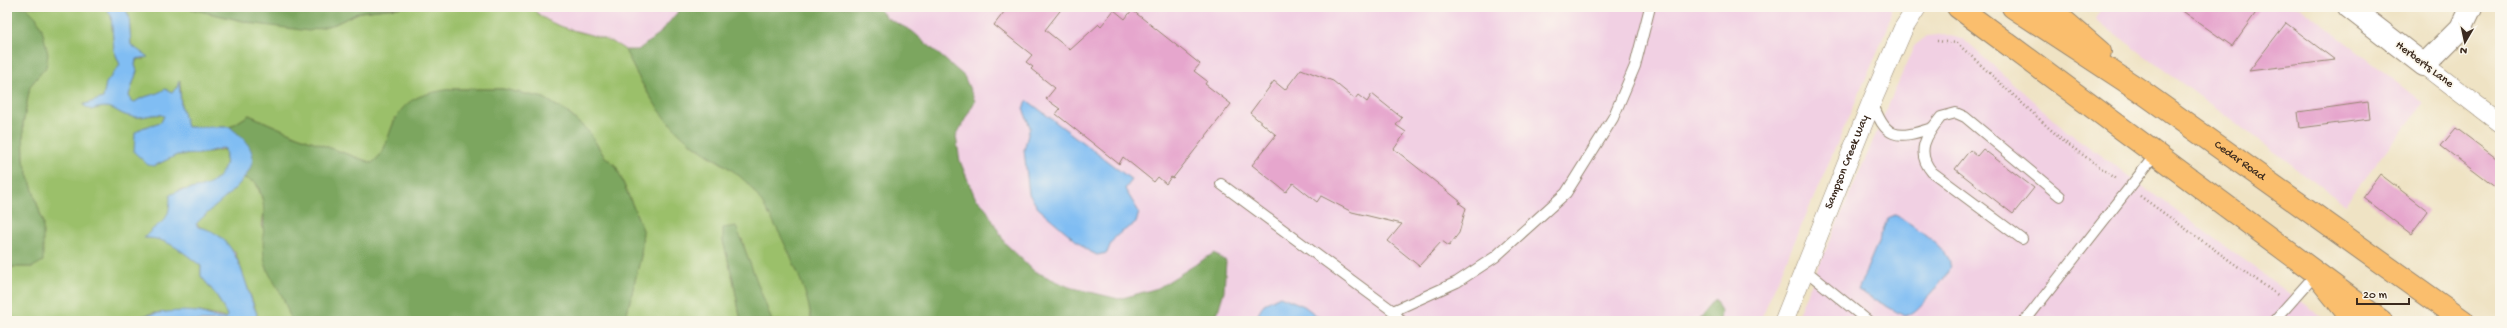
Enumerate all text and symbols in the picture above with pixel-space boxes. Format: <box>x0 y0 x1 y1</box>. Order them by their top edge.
north arrow <box>2445 22 2485 62</box>
street label: Herberts Lane <box>2392 39 2456 92</box>
text: N <box>2459 43 2468 56</box>
street label: Sampson Creek Way <box>1822 113 1873 211</box>
street label: Cedar Road <box>2211 138 2269 185</box>
scale bar <box>2357 280 2409 306</box>
text: 20 m <box>2363 289 2388 303</box>

